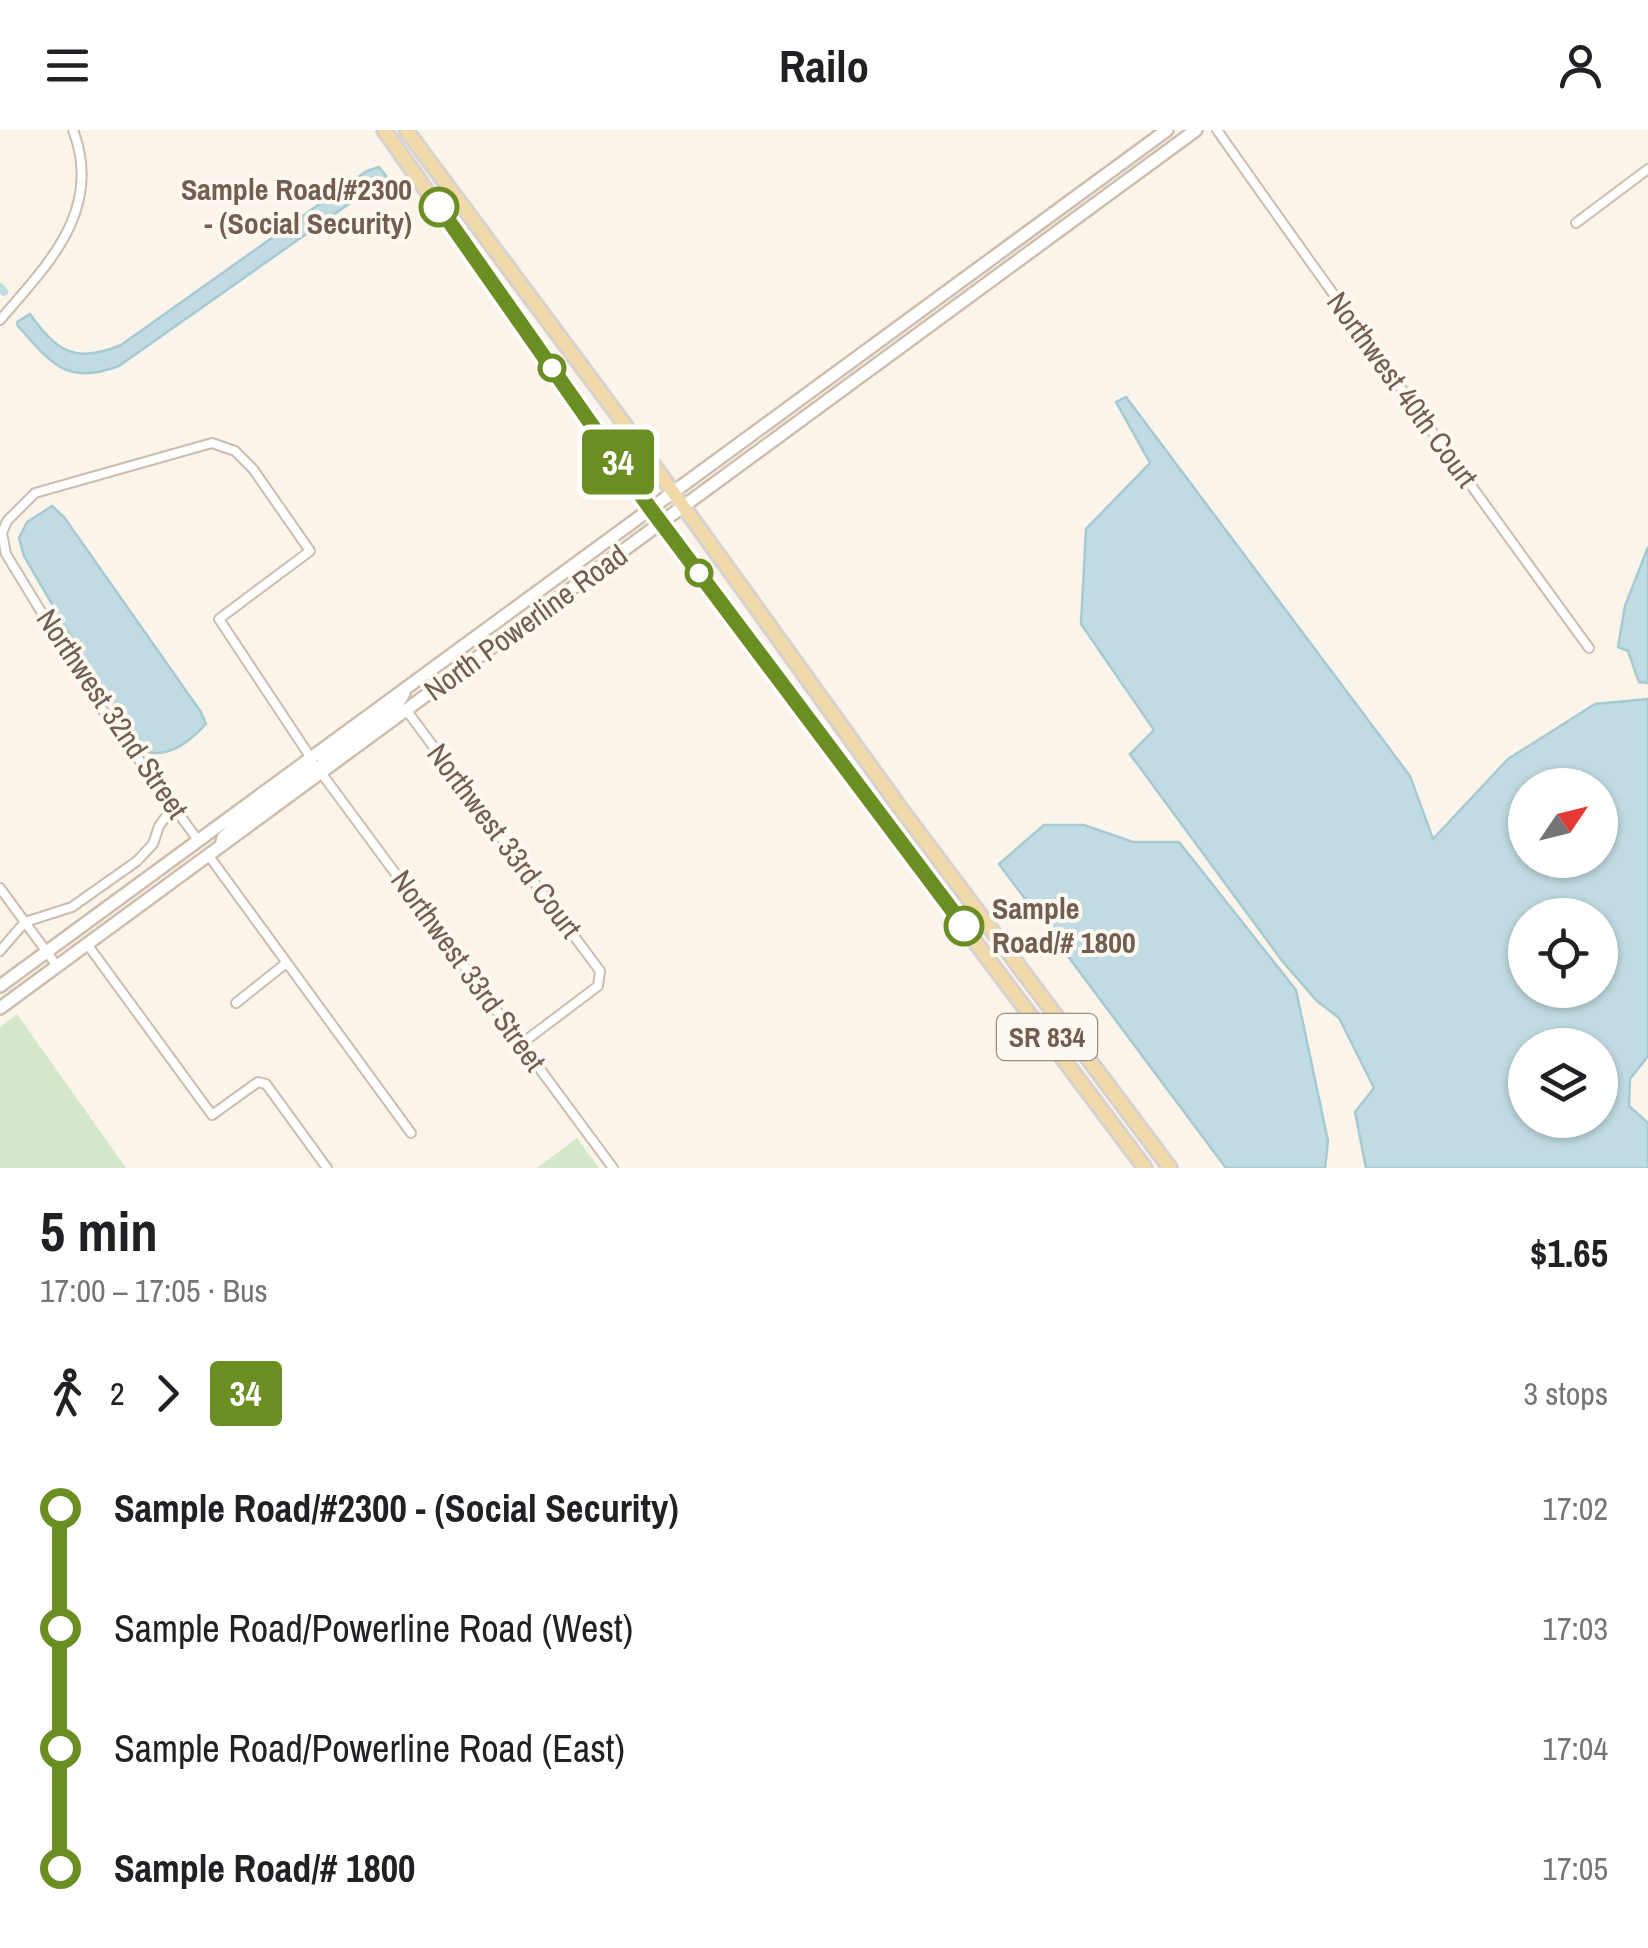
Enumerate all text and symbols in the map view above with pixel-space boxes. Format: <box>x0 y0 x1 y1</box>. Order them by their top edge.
text: Railo <box>779 35 869 96</box>
icon: menu <box>40 38 95 93</box>
icon: person <box>1553 38 1608 93</box>
place label: Sample Road/#2300 - (Social Security) <box>181 169 412 243</box>
marker: Sample Road/#2300 - (Social Security) <box>420 188 458 226</box>
street label: Northwest 40th Court <box>1318 284 1487 495</box>
unlabelled marker <box>539 355 565 381</box>
line badge: 34 <box>573 430 663 494</box>
text: 34 <box>602 439 634 486</box>
street label: North Powerline Road <box>416 535 635 709</box>
unlabelled marker <box>686 560 712 586</box>
street label: Northwest 32nd Street <box>28 601 198 826</box>
street label: Northwest 33rd Court <box>418 735 591 946</box>
north arrow <box>1508 768 1618 878</box>
map controls <box>1508 768 1618 1138</box>
street label: Northwest 33rd Street <box>382 862 555 1079</box>
place label: Sample Road/# 1800 <box>992 888 1136 962</box>
button: locate <box>1508 898 1618 1008</box>
marker: Sample Road/# 1800 <box>945 907 983 945</box>
road number: SR 834 <box>997 1014 1097 1060</box>
button: layers <box>1508 1028 1618 1138</box>
text: 5 min <box>40 1194 158 1268</box>
text: $1.65 <box>1530 1228 1608 1279</box>
text: 17:00 – 17:05 · Bus <box>40 1269 268 1312</box>
icon: walk <box>40 1366 95 1421</box>
icon: forward <box>140 1366 195 1421</box>
text: 34 <box>230 1370 262 1417</box>
text: 2 <box>110 1372 125 1415</box>
text: 3 stops <box>1523 1372 1608 1415</box>
text: Sample Road/#2300 - (Social Security) <box>114 1483 679 1534</box>
text: 17:02 <box>1542 1487 1608 1530</box>
text: Sample Road/Powerline Road (West) <box>114 1603 633 1654</box>
text: 17:03 <box>1542 1607 1608 1650</box>
text: Sample Road/Powerline Road (East) <box>114 1723 625 1774</box>
text: 17:04 <box>1542 1727 1608 1770</box>
text: Sample Road/# 1800 <box>114 1843 415 1894</box>
text: 17:05 <box>1542 1847 1608 1890</box>

